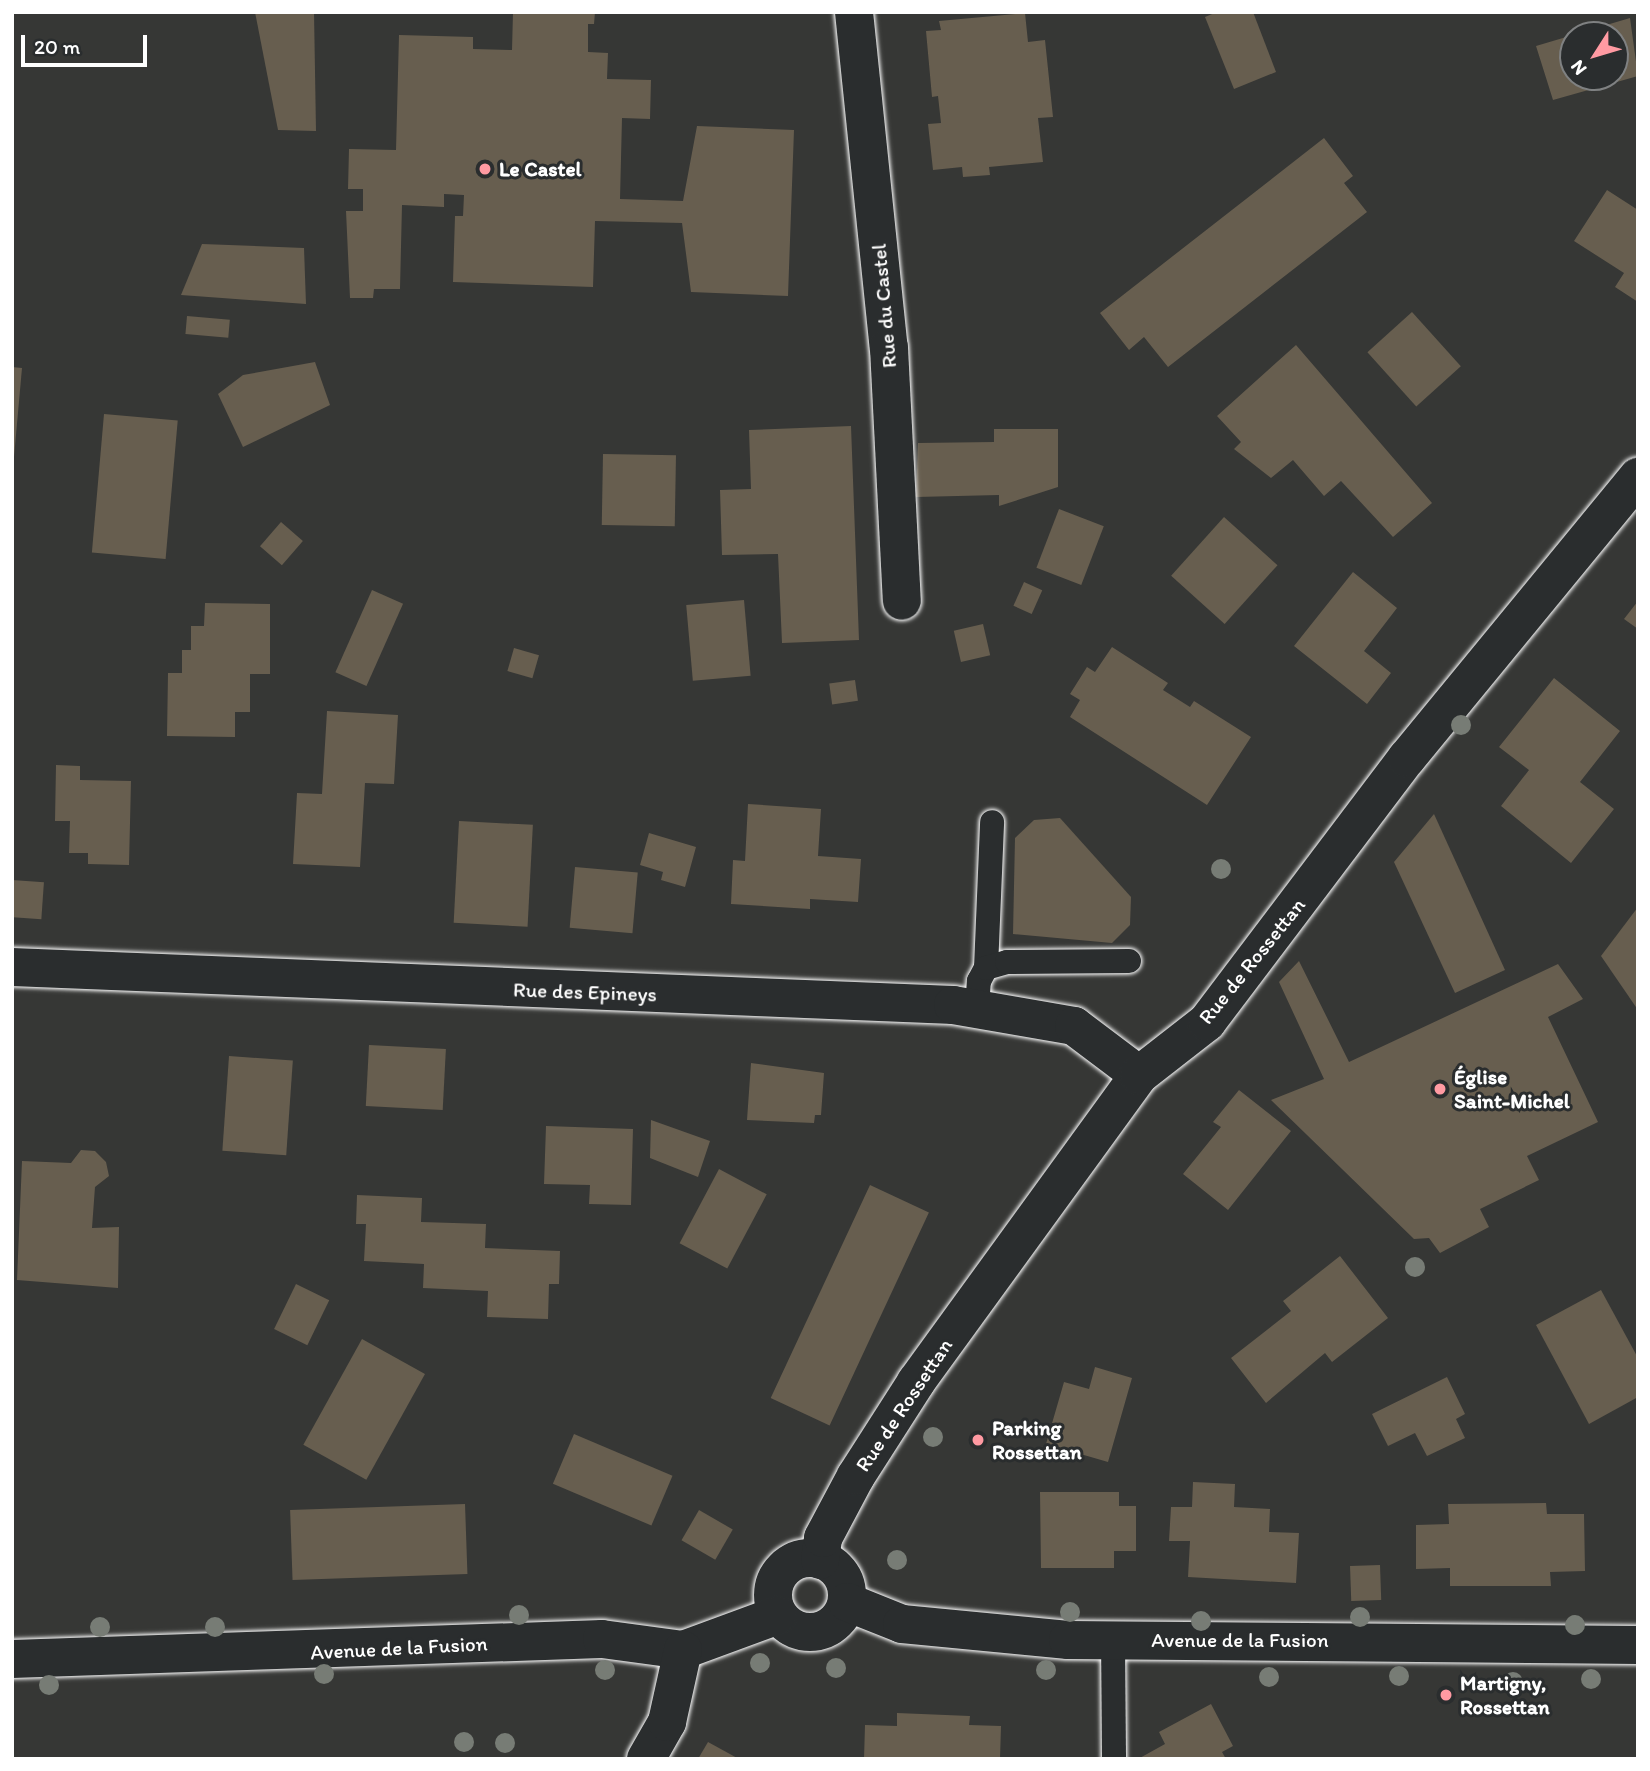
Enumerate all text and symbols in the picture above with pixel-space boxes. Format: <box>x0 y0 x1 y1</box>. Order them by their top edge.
scale bar <box>24 21 150 65</box>
north arrow <box>1559 21 1629 91</box>
text: 20 m <box>34 34 80 59</box>
text: N <box>1565 56 1591 80</box>
place label: Le Castel <box>499 156 582 182</box>
marker: Le Castel <box>477 161 493 177</box>
street label: Rue du Castel <box>866 243 902 369</box>
street label: Rue de Rossettan <box>1193 893 1311 1029</box>
street label: Rue des Epineys <box>513 977 657 1007</box>
place label: Église Saint-Michel <box>1454 1064 1570 1114</box>
marker: Église Saint-Michel <box>1432 1081 1448 1097</box>
street label: Rue de Rossettan <box>850 1334 958 1476</box>
place label: Parking Rossettan <box>992 1415 1082 1465</box>
marker: Parking Rossettan <box>970 1432 986 1448</box>
street label: Avenue de la Fusion <box>1151 1627 1329 1653</box>
street label: Avenue de la Fusion <box>310 1631 488 1665</box>
place label: Martigny, Rossettan <box>1460 1670 1550 1720</box>
marker: Martigny, Rossettan <box>1438 1687 1454 1703</box>

